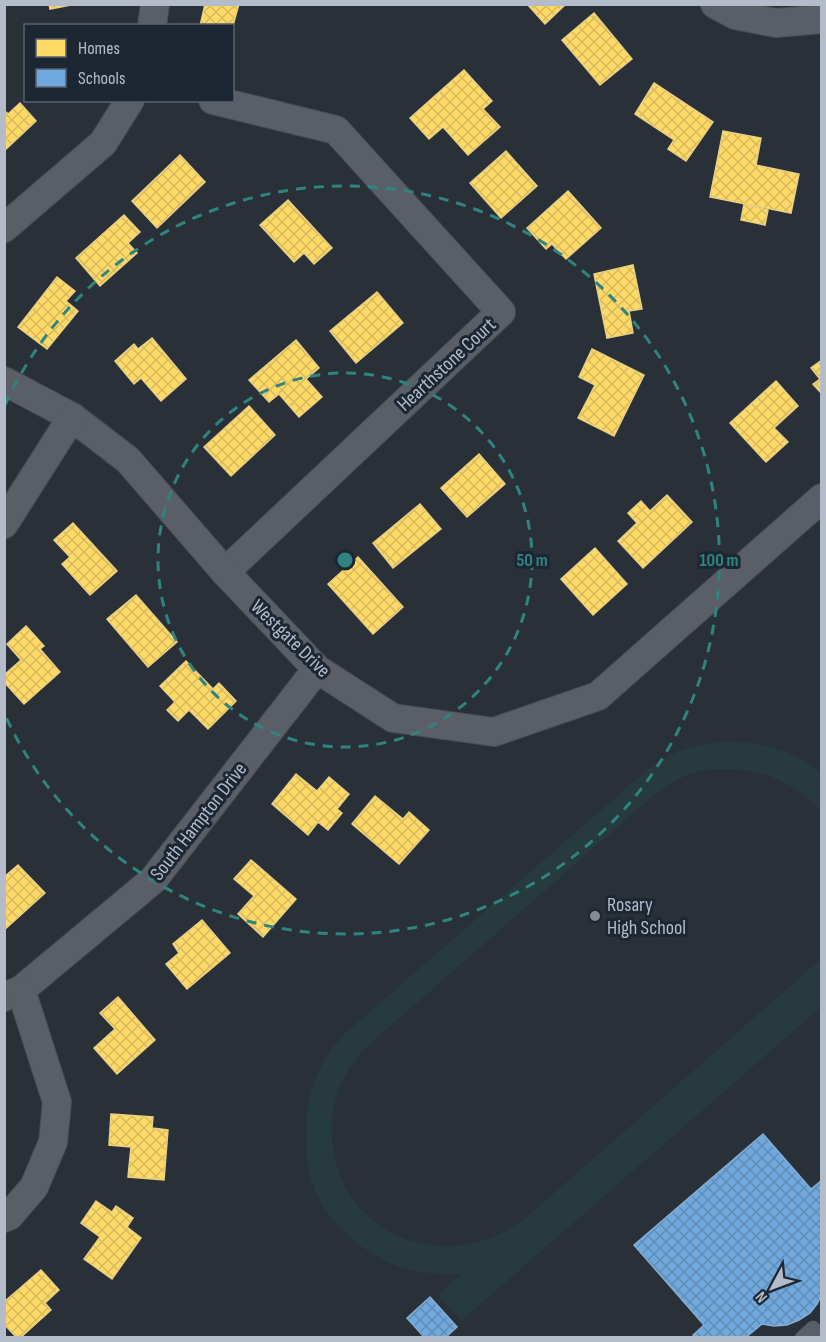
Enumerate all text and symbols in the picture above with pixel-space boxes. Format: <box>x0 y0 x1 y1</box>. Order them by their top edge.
legend <box>24 24 234 102</box>
text: Homes <box>78 38 120 59</box>
text: Schools <box>78 68 125 89</box>
street label: Hearthstone Court <box>392 313 501 416</box>
centre of rings <box>335 550 355 570</box>
text: 50 m <box>516 550 548 571</box>
text: 100 m <box>700 550 739 571</box>
street label: Westgate Drive <box>245 595 335 683</box>
street label: South Hampton Drive <box>145 758 252 885</box>
place label: Rosary High School <box>607 893 686 940</box>
marker: Rosary High School <box>588 909 602 923</box>
north arrow <box>742 1258 802 1318</box>
text: N <box>752 1287 772 1306</box>

